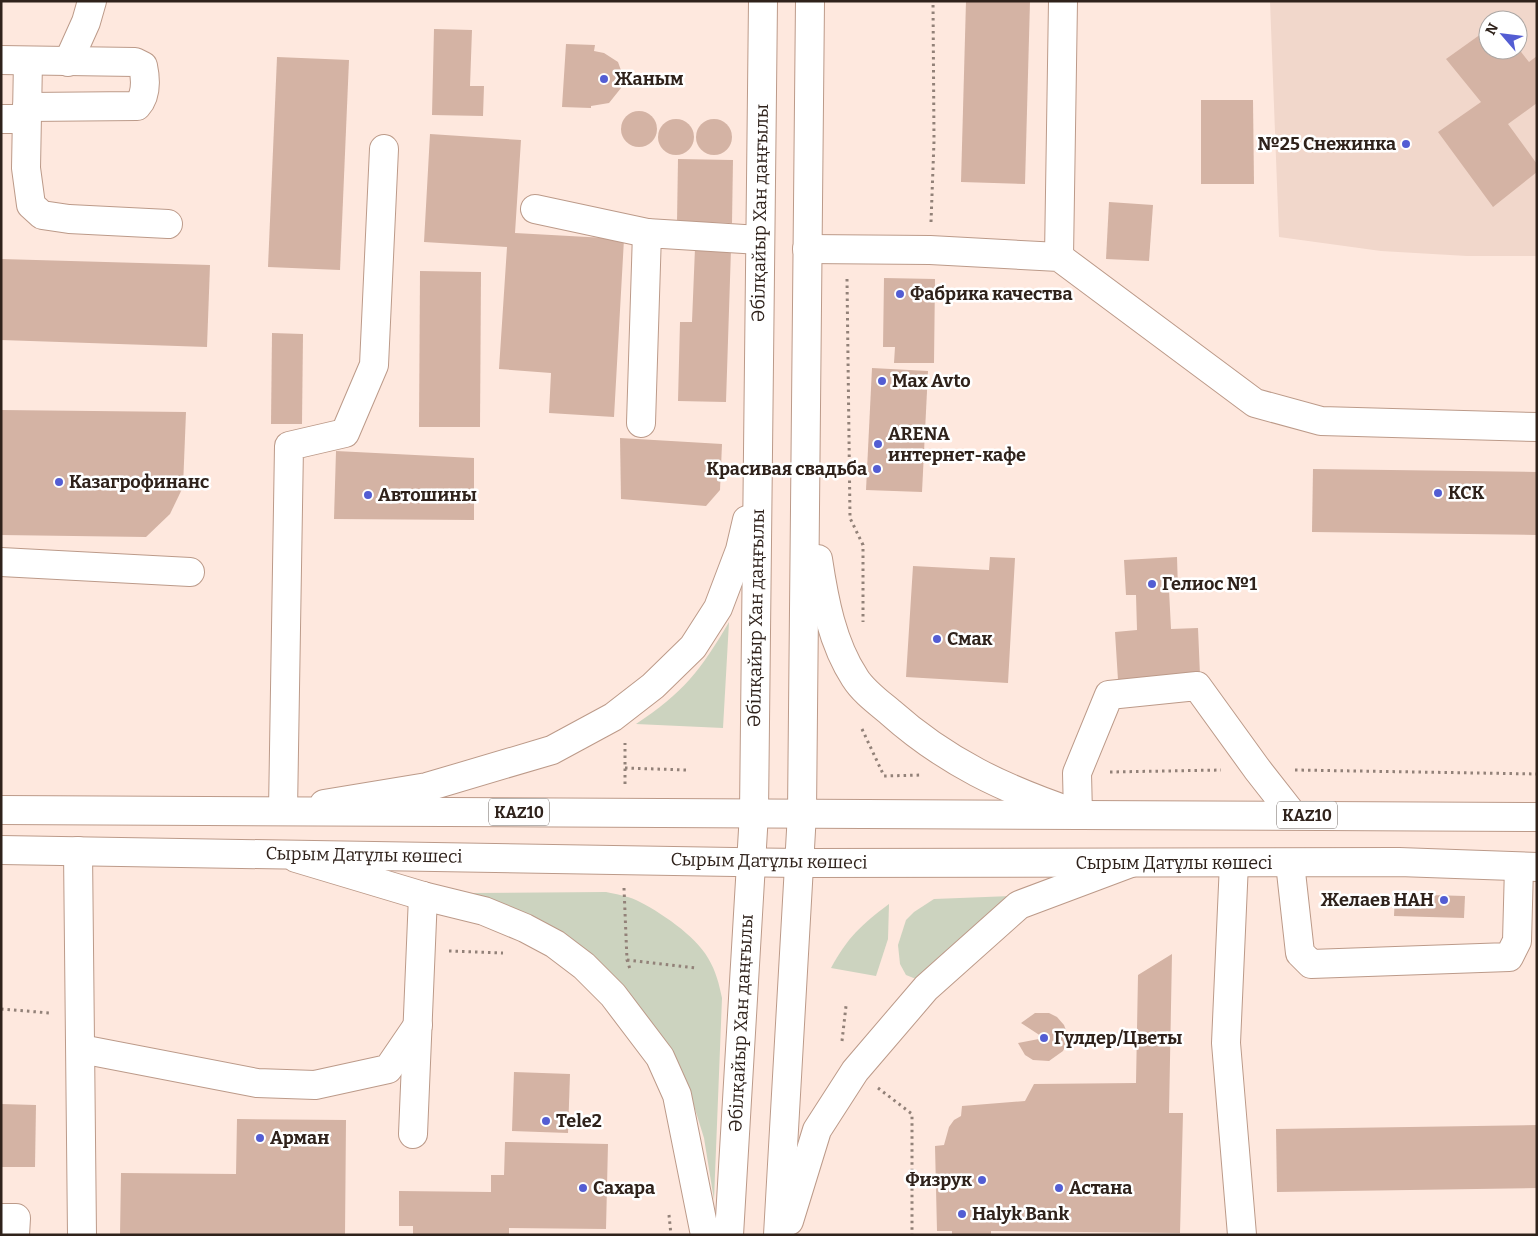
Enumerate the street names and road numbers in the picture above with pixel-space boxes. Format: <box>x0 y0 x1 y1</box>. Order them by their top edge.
street label: Әбілқайыр Хан даңғылы <box>747 104 773 322</box>
street label: Әбілқайыр Хан даңғылы <box>743 509 769 727</box>
road number: KAZ10 <box>489 799 549 826</box>
road number: KAZ10 <box>1277 802 1337 828</box>
street label: Сырым Датұлы көшесі <box>265 842 463 868</box>
street label: Сырым Датұлы көшесі <box>670 848 868 874</box>
street label: Сырым Датұлы көшесі <box>1076 852 1272 874</box>
street label: Әбілқайыр Хан даңғылы <box>724 913 758 1133</box>

